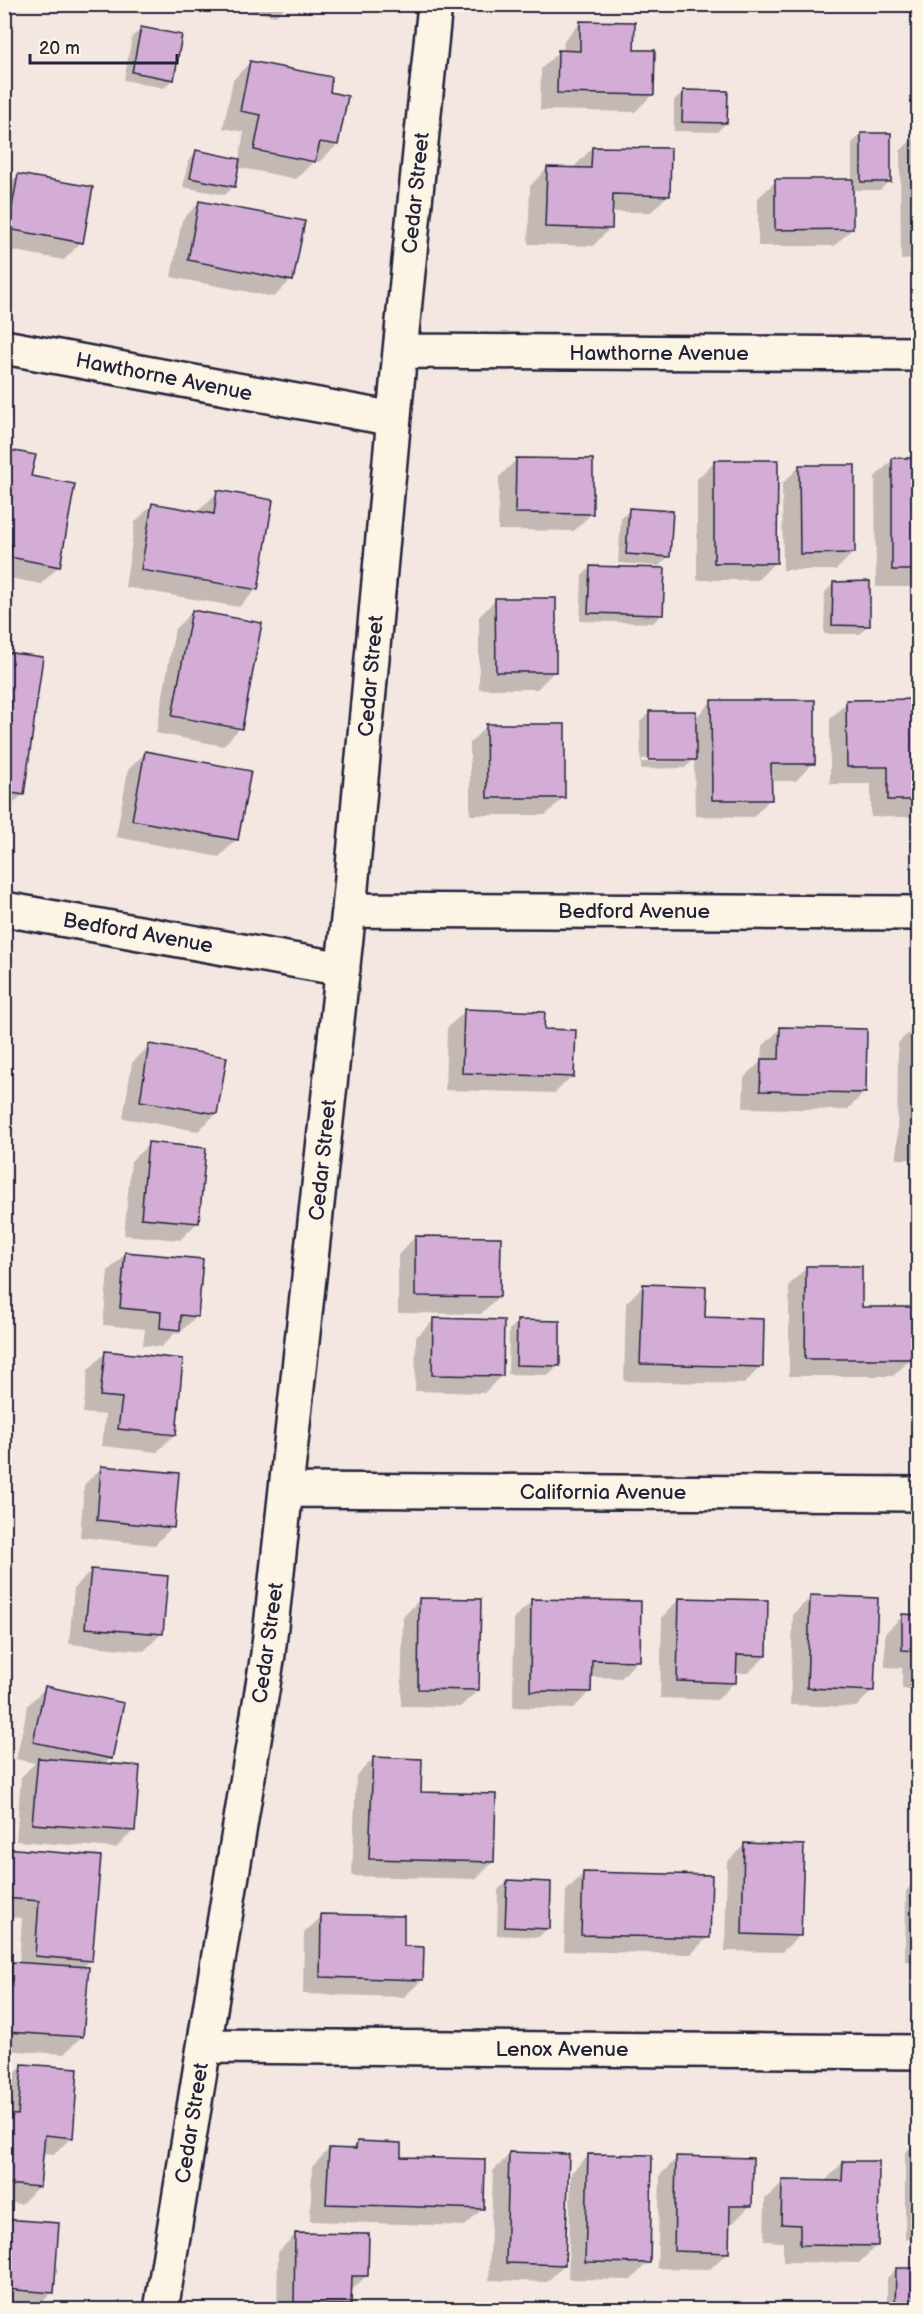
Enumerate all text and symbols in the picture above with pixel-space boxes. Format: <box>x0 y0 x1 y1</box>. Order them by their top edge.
scale bar <box>30 27 177 65</box>
text: 20 m <box>39 38 80 59</box>
street label: Cedar Street <box>397 131 435 255</box>
street label: Hawthorne Avenue <box>569 341 749 366</box>
street label: Hawthorne Avenue <box>74 348 254 406</box>
street label: Cedar Street <box>353 614 389 738</box>
street label: Bedford Avenue <box>558 899 710 924</box>
street label: Bedford Avenue <box>61 908 215 958</box>
street label: Cedar Street <box>304 1098 342 1222</box>
street label: California Avenue <box>520 1480 686 1505</box>
street label: Cedar Street <box>247 1580 289 1705</box>
street label: Lenox Avenue <box>496 2037 628 2062</box>
street label: Cedar Street <box>170 2060 214 2185</box>

